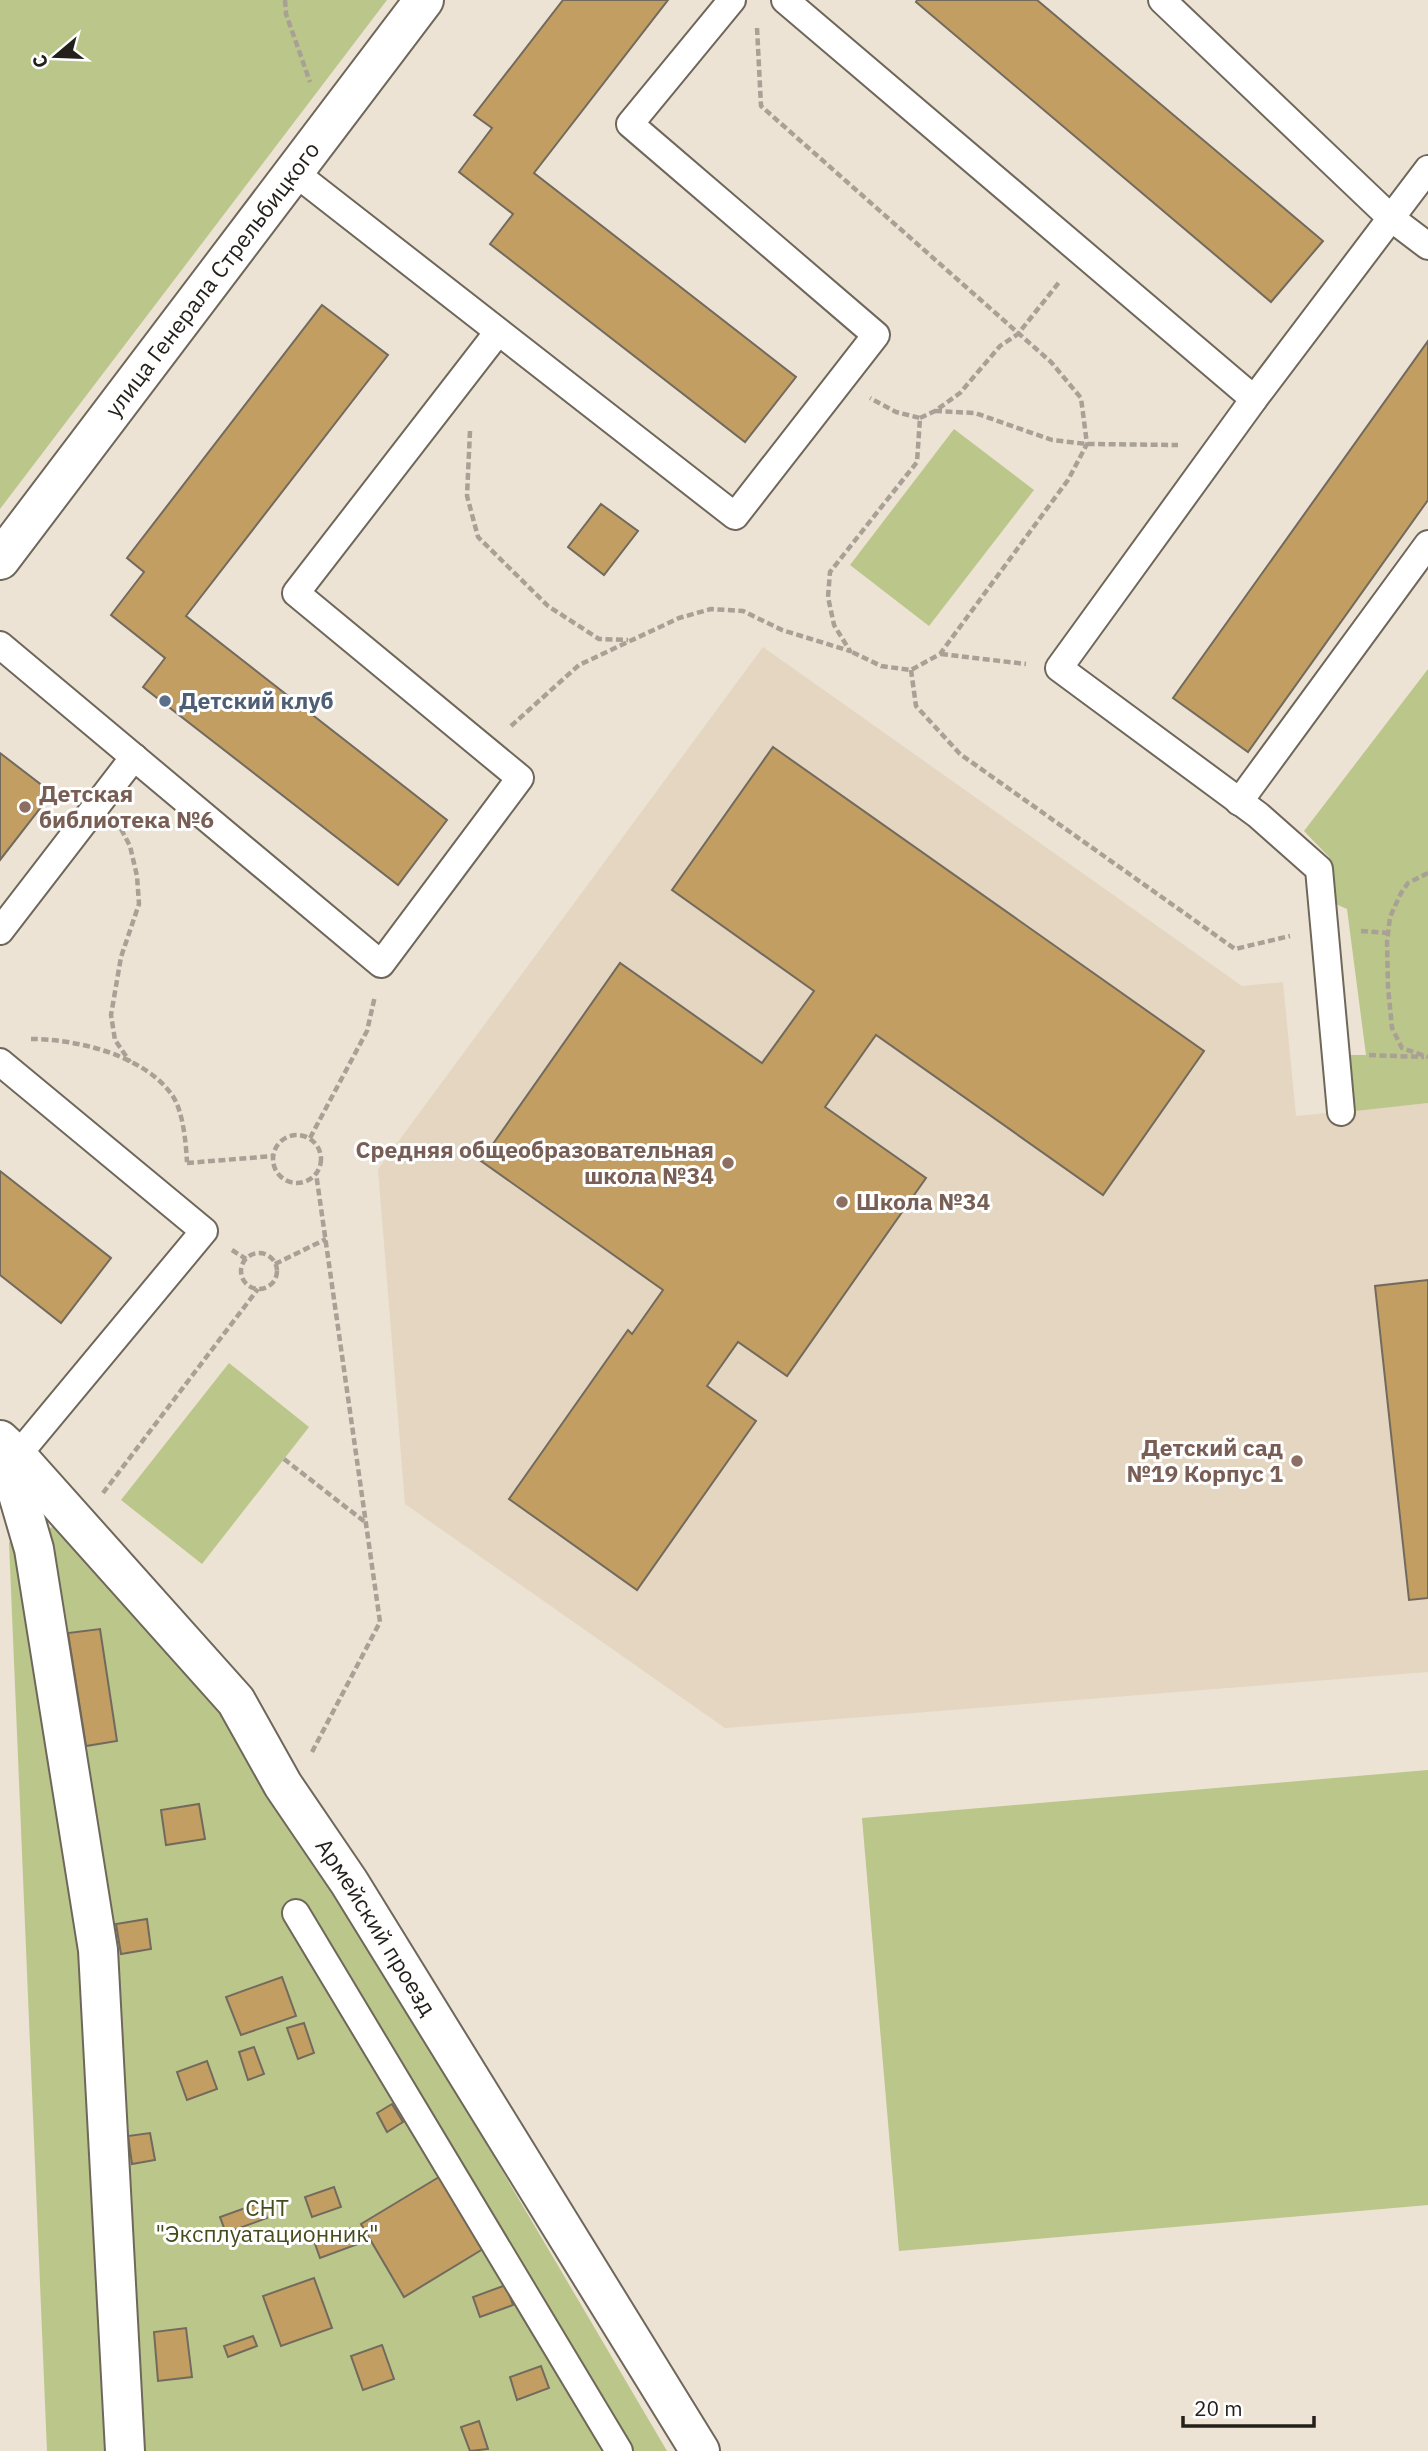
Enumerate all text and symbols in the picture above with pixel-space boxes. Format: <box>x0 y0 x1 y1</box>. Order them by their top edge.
north arrow <box>21 21 91 91</box>
text: С <box>27 52 53 71</box>
street label: улица Генерала Стрельбицкого <box>98 135 326 423</box>
place label: Детский клуб <box>179 685 334 715</box>
marker: Детский клуб <box>157 693 173 709</box>
place label: Детская библиотека №6 <box>39 778 214 834</box>
marker: Детская библиотека №6 <box>17 799 33 815</box>
place label: Средняя общеобразовательная школа №34 <box>356 1134 714 1190</box>
marker: Средняя общеобразовательная школа №34 <box>720 1155 736 1171</box>
place label: Школа №34 <box>856 1186 991 1216</box>
marker: Школа №34 <box>834 1194 850 1210</box>
place label: Детский сад №19 Корпус 1 <box>1126 1432 1283 1488</box>
marker: Детский сад №19 Корпус 1 <box>1289 1453 1305 1469</box>
street label: Армейский проезд <box>309 1832 444 2021</box>
park label: СНТ "Эксплуатационник" <box>155 2192 379 2248</box>
scale bar <box>1183 2384 1314 2428</box>
text: 20 m <box>1194 2394 1243 2422</box>

